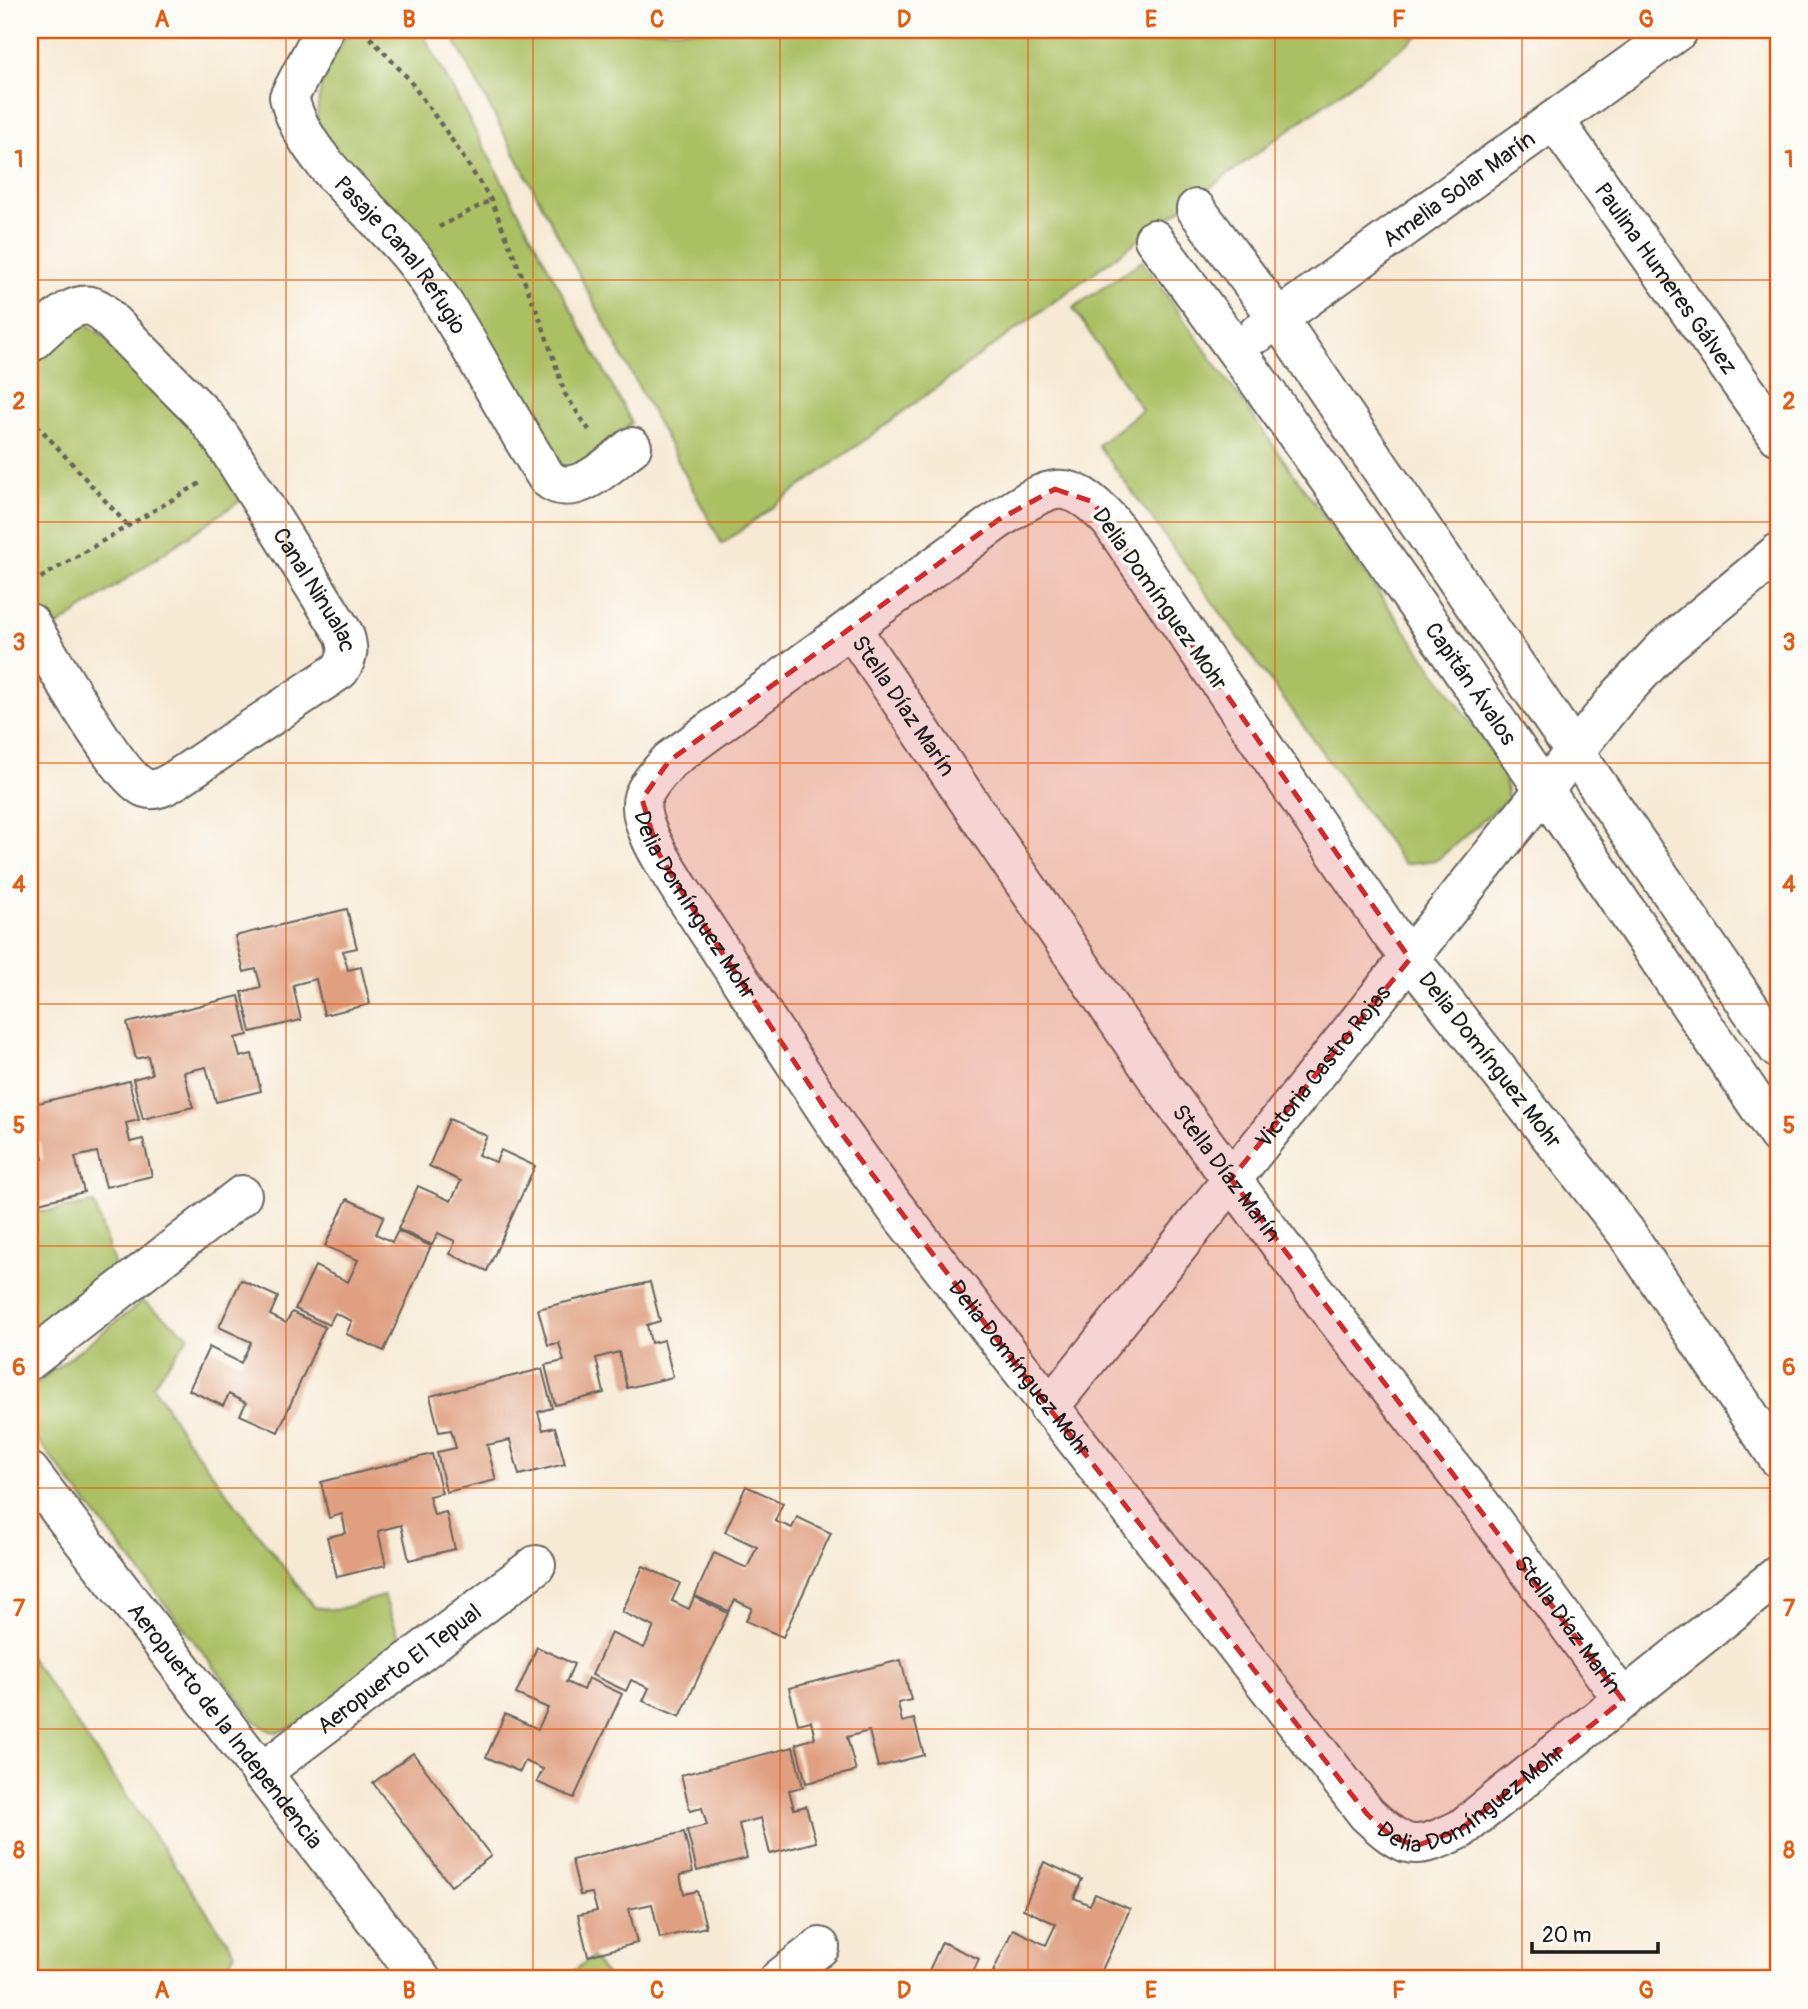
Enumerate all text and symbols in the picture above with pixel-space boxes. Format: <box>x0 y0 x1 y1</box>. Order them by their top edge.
text: A <box>155 5 170 34</box>
text: B <box>402 5 416 34</box>
text: C <box>650 5 664 34</box>
text: D <box>897 5 911 34</box>
text: E <box>1145 5 1157 34</box>
text: F <box>1392 5 1406 34</box>
text: G <box>1638 5 1654 34</box>
street label: Amelia Solar Marín <box>1376 124 1541 254</box>
text: 1 <box>15 145 24 174</box>
text: 1 <box>1785 145 1794 174</box>
street label: Pasaje Canal Refugio <box>328 170 473 339</box>
street label: Paulina Humeres Gálvez <box>1588 177 1744 380</box>
text: 2 <box>13 387 26 416</box>
text: 2 <box>1783 387 1796 416</box>
street label: Delia Domínguez Mohr <box>1086 502 1234 696</box>
street label: Canal Ninualac <box>267 522 362 654</box>
street label: Capitán Ávalos <box>1419 617 1523 750</box>
text: 3 <box>13 628 25 657</box>
text: 3 <box>1783 628 1795 657</box>
street label: Stella Díaz Marín <box>846 630 962 782</box>
street label: Delia Domínguez Mohr <box>628 808 763 1005</box>
text: 4 <box>12 870 26 899</box>
text: 4 <box>1782 870 1796 899</box>
street label: Delia Domínguez Mohr <box>1412 966 1568 1154</box>
street label: Victoria Castro Rojas <box>1249 979 1397 1154</box>
street label: Stella Díaz Marín <box>1166 1098 1288 1247</box>
text: 5 <box>13 1111 25 1140</box>
text: 5 <box>1783 1111 1795 1140</box>
street label: Delia Domínguez Mohr <box>942 1274 1098 1463</box>
text: 6 <box>12 1353 26 1382</box>
text: 6 <box>1782 1353 1796 1382</box>
street label: Stella Díaz Marín <box>1508 1550 1628 1699</box>
text: 7 <box>13 1594 26 1623</box>
text: 7 <box>1783 1594 1796 1623</box>
street label: Aeropuerto de la Independencia <box>121 1596 330 1854</box>
street label: Aeropuerto El Tepual <box>311 1597 487 1740</box>
street label: Delia Domínguez Mohr <box>1371 1738 1570 1859</box>
text: 8 <box>13 1836 25 1865</box>
text: 8 <box>1783 1836 1795 1865</box>
scale bar <box>1532 1911 1658 1955</box>
text: 20 m <box>1542 1922 1591 1949</box>
text: A <box>155 1976 170 2005</box>
text: B <box>402 1976 416 2005</box>
text: C <box>650 1976 664 2005</box>
text: D <box>897 1976 911 2005</box>
text: E <box>1145 1976 1157 2005</box>
text: F <box>1392 1976 1406 2005</box>
text: G <box>1638 1976 1654 2005</box>

